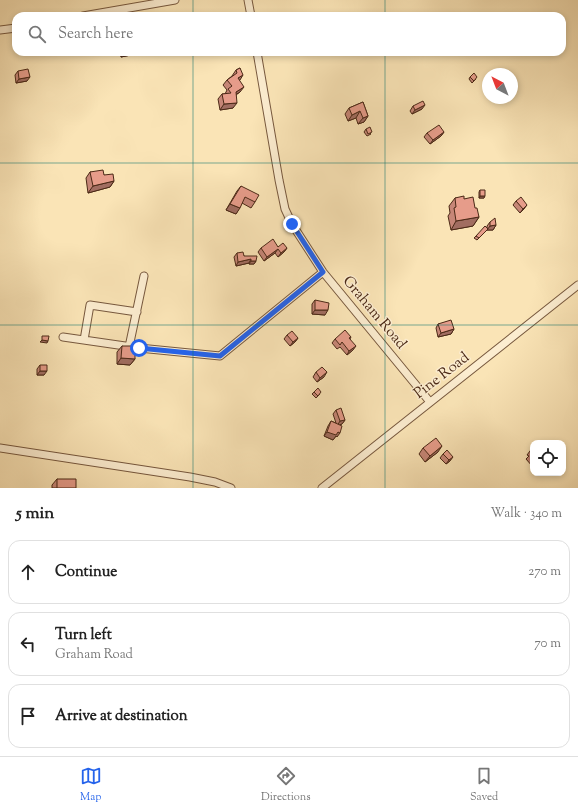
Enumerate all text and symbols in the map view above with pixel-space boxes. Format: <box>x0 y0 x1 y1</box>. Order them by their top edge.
search box <box>12 12 566 56</box>
icon: search <box>26 23 48 45</box>
text: Search here <box>58 24 133 45</box>
north arrow <box>482 68 518 104</box>
route end <box>283 215 301 233</box>
street label: Graham Road <box>337 272 411 355</box>
route start <box>130 339 148 357</box>
street label: Pine Road <box>410 347 475 404</box>
map controls <box>530 440 566 476</box>
button: locate <box>530 440 566 476</box>
text: 5 min <box>16 502 54 526</box>
text: Walk · 340 m <box>491 505 562 523</box>
icon: ahead <box>17 561 39 583</box>
text: Continue <box>55 562 117 583</box>
text: 270 m <box>528 563 561 581</box>
text: Turn left <box>55 625 112 646</box>
icon: left <box>17 633 39 655</box>
text: 70 m <box>534 635 561 653</box>
text: Graham Road <box>55 646 133 664</box>
icon: arrive <box>17 705 39 727</box>
text: Arrive at destination <box>55 706 188 727</box>
tab: Map <box>80 765 102 805</box>
tab: Directions <box>261 765 311 805</box>
tab: Saved <box>470 765 498 805</box>

